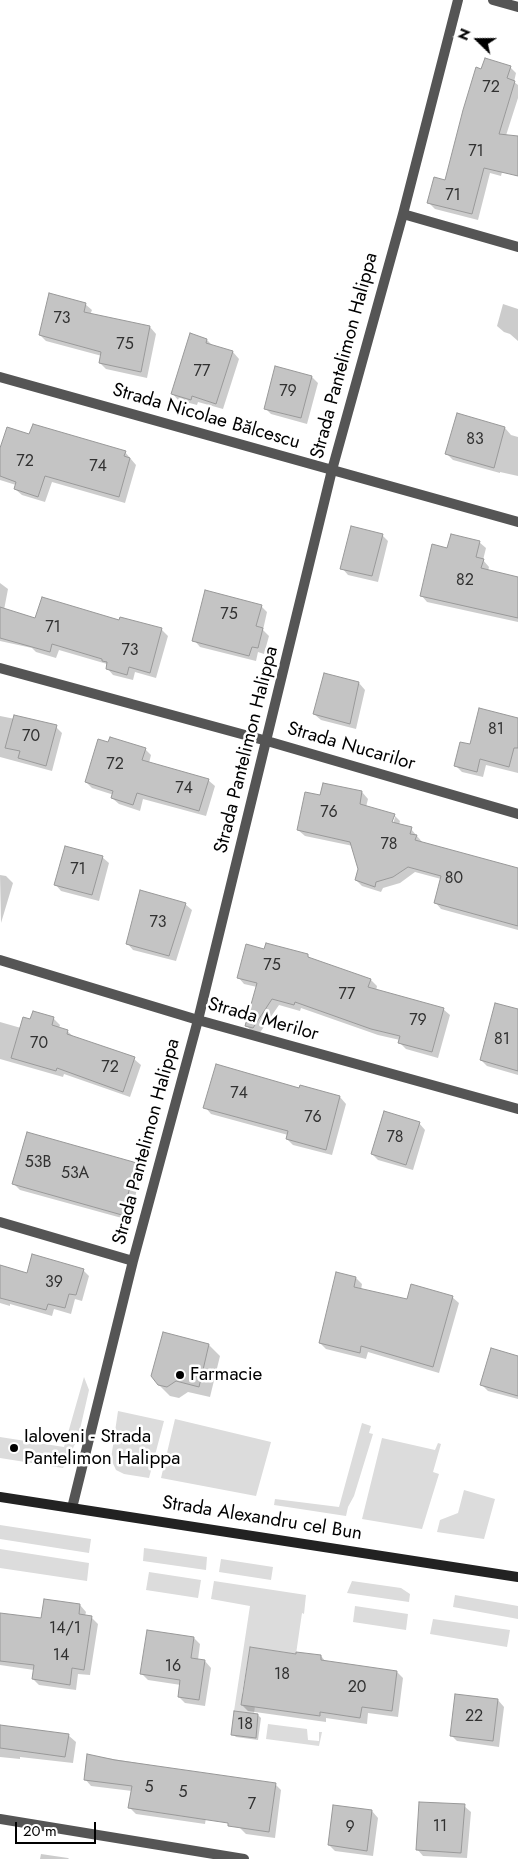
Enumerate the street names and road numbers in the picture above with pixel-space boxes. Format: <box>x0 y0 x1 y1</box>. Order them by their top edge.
street label: Strada Pantelimon Halippa <box>306 250 384 462</box>
street label: Strada Nicolae Bălcescu <box>110 379 302 455</box>
street label: Strada Pantelimon Halippa <box>210 644 284 856</box>
street label: Strada Nucarilor <box>284 718 418 776</box>
street label: Strada Merilor <box>205 993 321 1047</box>
street label: Strada Pantelimon Halippa <box>108 1036 186 1248</box>
street label: Strada Alexandru cel Bun <box>160 1492 364 1546</box>

